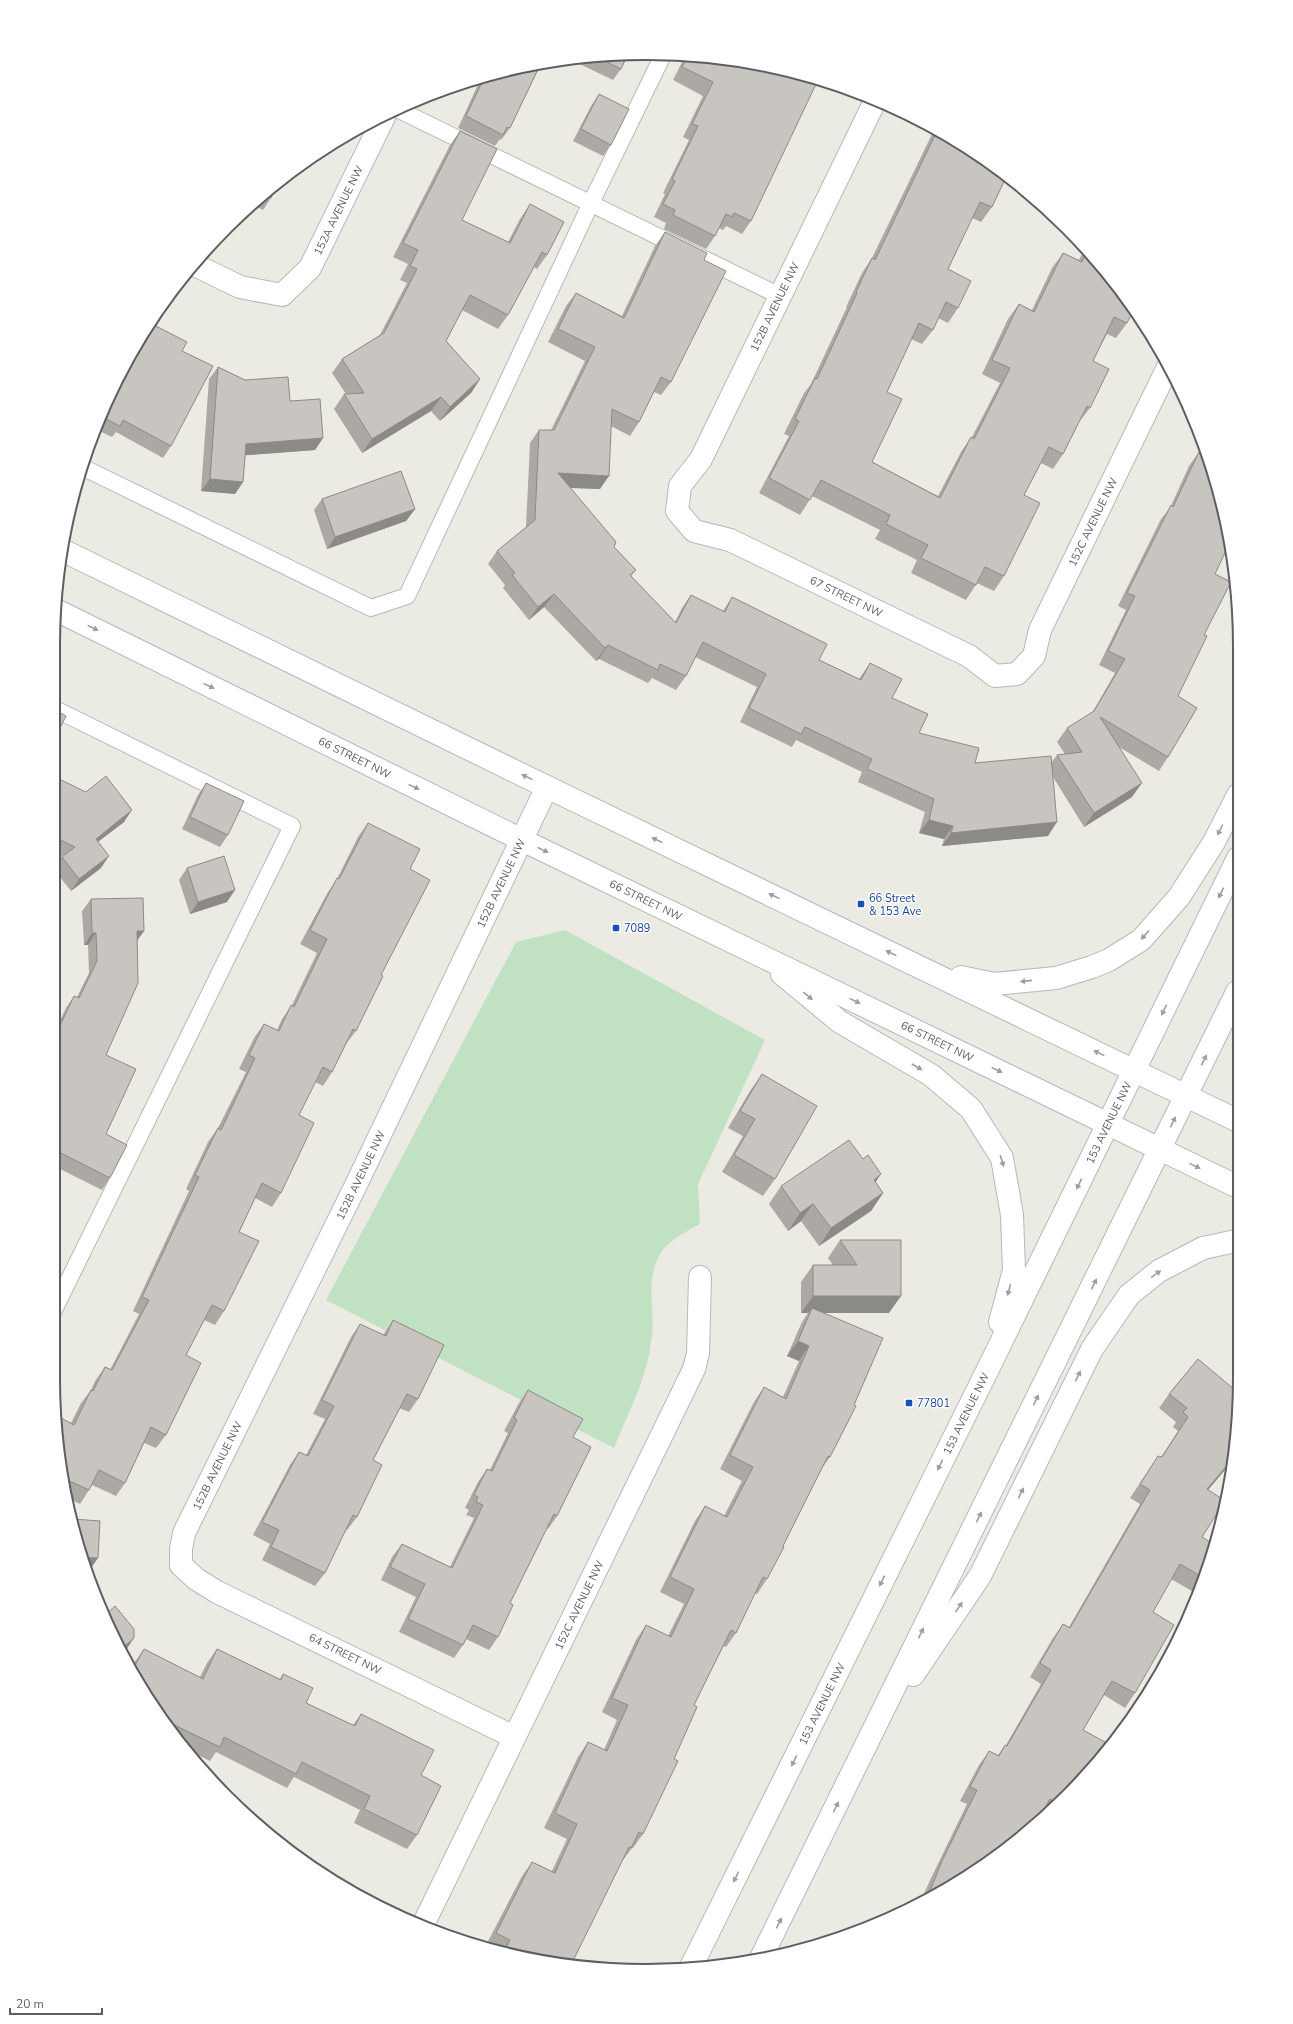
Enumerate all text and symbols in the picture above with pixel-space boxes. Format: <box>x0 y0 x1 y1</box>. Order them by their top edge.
street label: 152A AVENUE NW <box>310 163 367 258</box>
street label: 152B AVENUE NW <box>747 260 803 354</box>
street label: 152C AVENUE NW <box>1065 475 1121 569</box>
street label: 67 STREET NW <box>807 572 885 620</box>
one-way arrow <box>87 625 98 632</box>
one-way arrow <box>203 683 215 689</box>
street label: 66 STREET NW <box>316 733 394 782</box>
one-way arrow <box>522 774 533 780</box>
one-way arrow <box>408 784 419 790</box>
one-way arrow <box>1217 824 1223 835</box>
street label: 152B AVENUE NW <box>473 836 529 930</box>
one-way arrow <box>651 837 663 843</box>
one-way arrow <box>537 847 549 853</box>
street label: 66 STREET NW <box>607 876 685 924</box>
one-way arrow <box>1217 887 1224 898</box>
place label: 66 Street & 153 Ave <box>869 891 921 919</box>
one-way arrow <box>768 893 780 899</box>
marker: 66 Street & 153 Ave <box>856 899 866 909</box>
place label: 7089 <box>624 921 650 936</box>
marker: 7089 <box>611 923 621 933</box>
one-way arrow <box>1140 930 1150 940</box>
one-way arrow <box>885 950 897 956</box>
one-way arrow <box>1020 978 1032 984</box>
one-way arrow <box>803 991 814 1000</box>
one-way arrow <box>849 997 861 1004</box>
one-way arrow <box>1160 1004 1167 1015</box>
street label: 66 STREET NW <box>899 1017 976 1065</box>
one-way arrow <box>1093 1050 1104 1056</box>
one-way arrow <box>1201 1055 1207 1066</box>
one-way arrow <box>911 1063 923 1070</box>
one-way arrow <box>991 1066 1003 1073</box>
street label: 153 AVENUE NW <box>1082 1079 1135 1166</box>
one-way arrow <box>1170 1116 1176 1128</box>
street label: 152B AVENUE NW <box>333 1128 388 1222</box>
one-way arrow <box>999 1156 1005 1168</box>
one-way arrow <box>1189 1163 1201 1169</box>
one-way arrow <box>1075 1178 1082 1189</box>
one-way arrow <box>1150 1270 1161 1278</box>
one-way arrow <box>1091 1278 1097 1289</box>
one-way arrow <box>1005 1283 1011 1296</box>
street label: 153 AVENUE NW <box>939 1370 993 1457</box>
one-way arrow <box>1075 1370 1082 1382</box>
one-way arrow <box>1033 1394 1039 1406</box>
place label: 77801 <box>917 1396 950 1411</box>
marker: 77801 <box>904 1398 914 1408</box>
street label: 152B AVENUE NW <box>189 1419 245 1513</box>
one-way arrow <box>937 1459 943 1471</box>
one-way arrow <box>1018 1487 1024 1499</box>
one-way arrow <box>976 1511 982 1522</box>
street label: 152C AVENUE NW <box>551 1558 607 1652</box>
one-way arrow <box>879 1576 886 1587</box>
one-way arrow <box>955 1602 963 1612</box>
one-way arrow <box>918 1628 924 1639</box>
street label: 64 STREET NW <box>306 1630 384 1678</box>
street label: 153 AVENUE NW <box>795 1660 848 1747</box>
one-way arrow <box>791 1755 797 1766</box>
one-way arrow <box>833 1801 839 1812</box>
one-way arrow <box>733 1871 739 1883</box>
one-way arrow <box>776 1918 782 1929</box>
scale bar <box>10 1990 102 2016</box>
text: 20 m <box>16 1996 44 2012</box>

